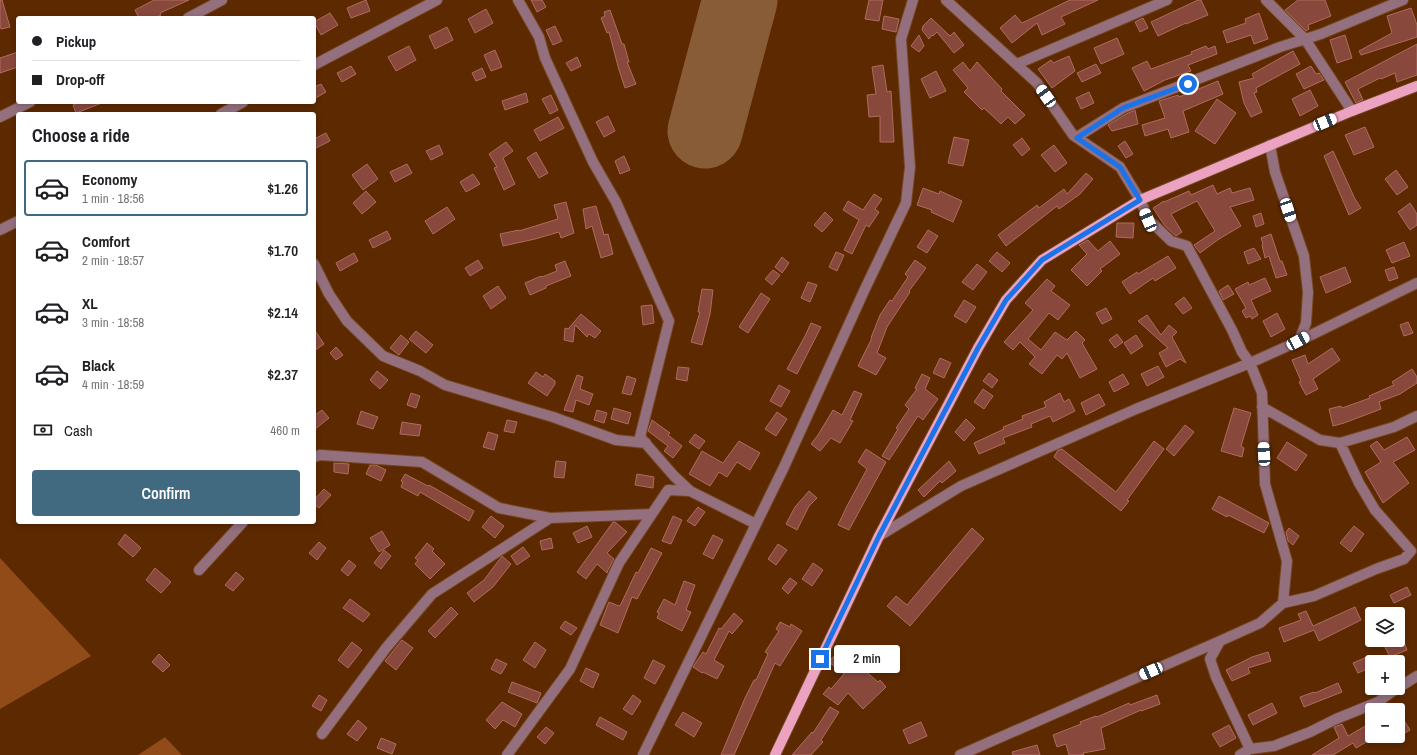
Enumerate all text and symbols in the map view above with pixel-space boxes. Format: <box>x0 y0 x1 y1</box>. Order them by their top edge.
text: Pickup <box>56 31 96 52</box>
text: Drop-off <box>56 69 105 90</box>
route start <box>1179 75 1197 93</box>
car <box>1034 83 1058 109</box>
car <box>1312 112 1338 132</box>
text: Choose a ride <box>32 123 130 148</box>
text: Economy <box>82 169 137 190</box>
icon: car <box>34 170 70 206</box>
text: $1.26 <box>267 178 298 199</box>
text: 1 min · 18:56 <box>82 190 144 207</box>
car <box>1279 197 1297 223</box>
car <box>1138 207 1158 233</box>
text: Comfort <box>82 231 130 252</box>
icon: car <box>34 232 70 268</box>
text: $1.70 <box>267 240 298 261</box>
text: 2 min · 18:57 <box>82 252 144 269</box>
text: XL <box>82 293 98 314</box>
icon: car <box>34 294 70 330</box>
text: $2.14 <box>267 302 298 323</box>
text: 3 min · 18:58 <box>82 314 144 331</box>
car <box>1285 330 1311 352</box>
text: Black <box>82 355 115 376</box>
icon: car <box>34 356 70 392</box>
text: $2.37 <box>267 364 298 385</box>
text: 4 min · 18:59 <box>82 376 144 393</box>
icon: cash <box>32 419 54 441</box>
text: Cash <box>64 420 93 441</box>
text: 460 m <box>270 422 300 439</box>
car <box>1257 442 1271 466</box>
button: Confirm <box>32 470 300 516</box>
map controls <box>1365 607 1405 743</box>
button: layers <box>1365 607 1405 647</box>
callout: 2 min <box>834 645 900 673</box>
route end <box>811 650 829 668</box>
text: 2 min <box>853 650 881 667</box>
button: + <box>1365 655 1405 695</box>
car <box>1138 661 1164 681</box>
button: − <box>1365 703 1405 743</box>

